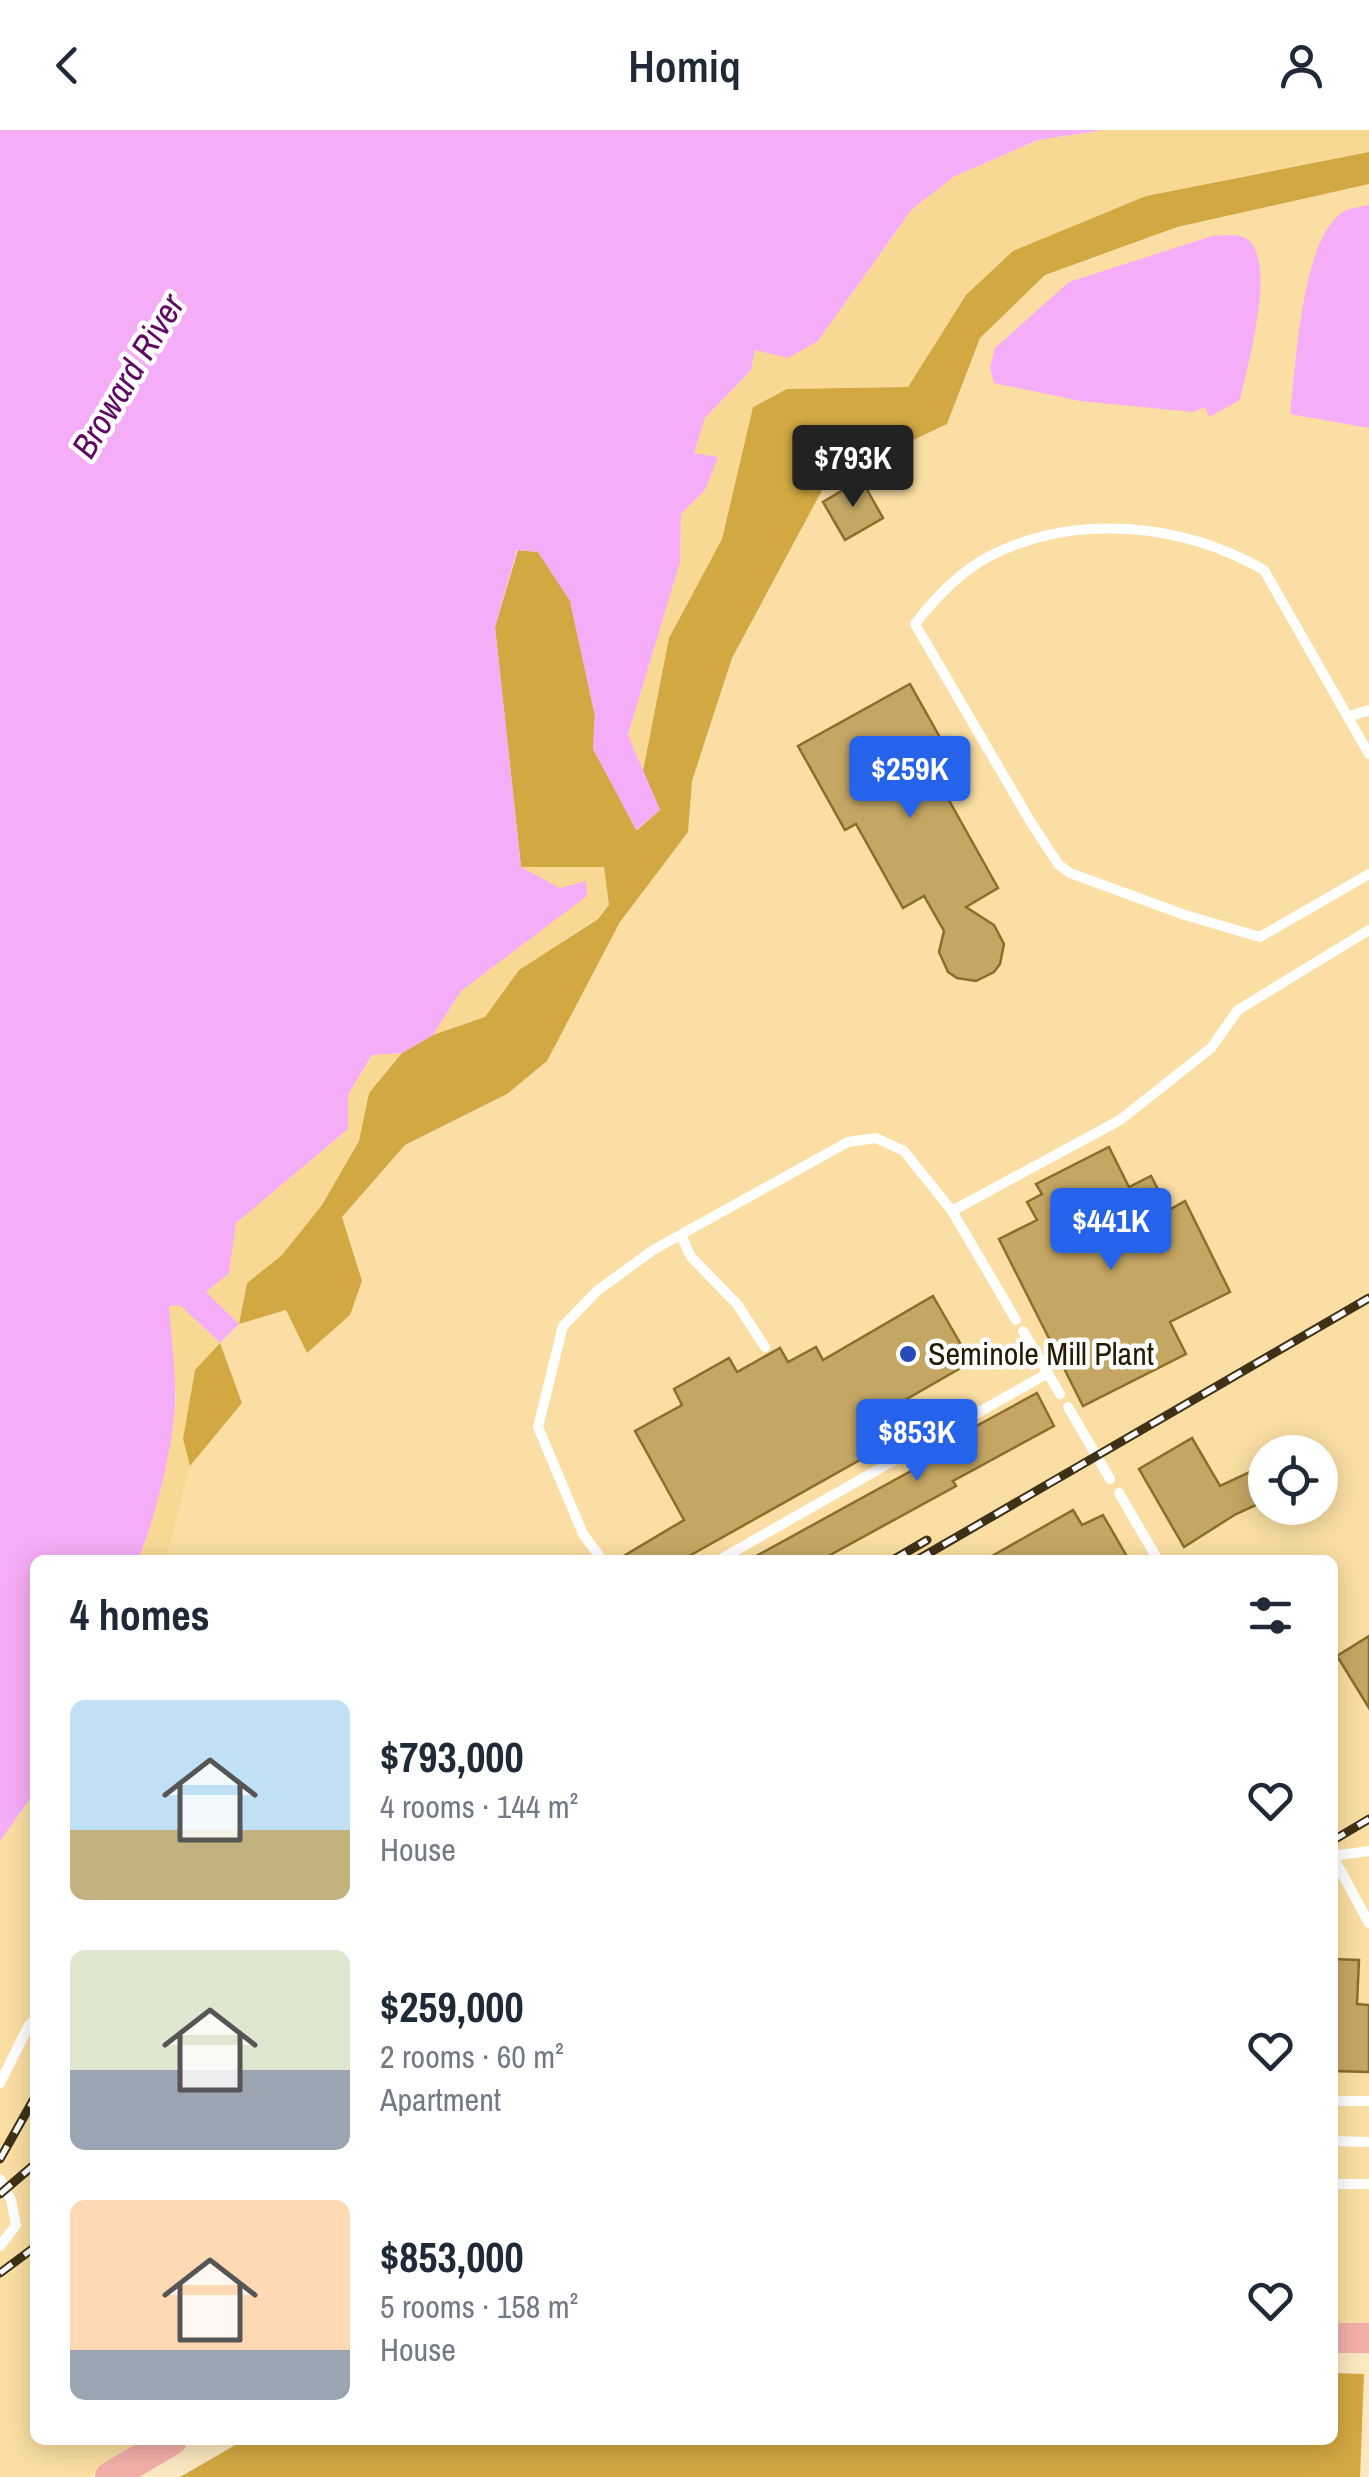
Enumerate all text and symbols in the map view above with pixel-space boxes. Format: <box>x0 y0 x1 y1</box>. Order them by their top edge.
text: Homiq <box>628 35 741 96</box>
icon: back <box>40 38 95 93</box>
icon: person <box>1274 38 1329 93</box>
water label: Broward River <box>60 284 196 466</box>
pin: $793K <box>783 425 923 510</box>
text: $793K <box>814 436 892 479</box>
pin: $259K <box>840 736 980 821</box>
text: $259K <box>871 747 949 790</box>
pin: $441K <box>1041 1188 1181 1273</box>
text: $441K <box>1072 1199 1150 1242</box>
place label: Seminole Mill Plant <box>928 1332 1154 1375</box>
marker: Seminole Mill Plant <box>897 1343 919 1365</box>
pin: $853K <box>847 1399 987 1484</box>
text: $853K <box>878 1410 956 1453</box>
map controls <box>1248 1435 1338 1525</box>
button: locate <box>1248 1435 1338 1525</box>
text: 4 homes <box>70 1587 210 1643</box>
icon: filters <box>1243 1588 1298 1643</box>
text: $793,000 <box>380 1729 524 1785</box>
icon: home <box>150 1740 270 1860</box>
icon: heart <box>1243 1773 1298 1828</box>
text: 4 rooms · 144 m² <box>380 1785 578 1828</box>
text: House <box>380 1828 456 1871</box>
text: $259,000 <box>380 1979 524 2035</box>
icon: home <box>150 1990 270 2110</box>
icon: heart <box>1243 2023 1298 2078</box>
text: 2 rooms · 60 m² <box>380 2035 564 2078</box>
text: Apartment <box>380 2078 501 2121</box>
text: $853,000 <box>380 2229 524 2285</box>
icon: home <box>150 2240 270 2360</box>
icon: heart <box>1243 2273 1298 2328</box>
text: 5 rooms · 158 m² <box>380 2285 578 2328</box>
text: House <box>380 2328 456 2371</box>

